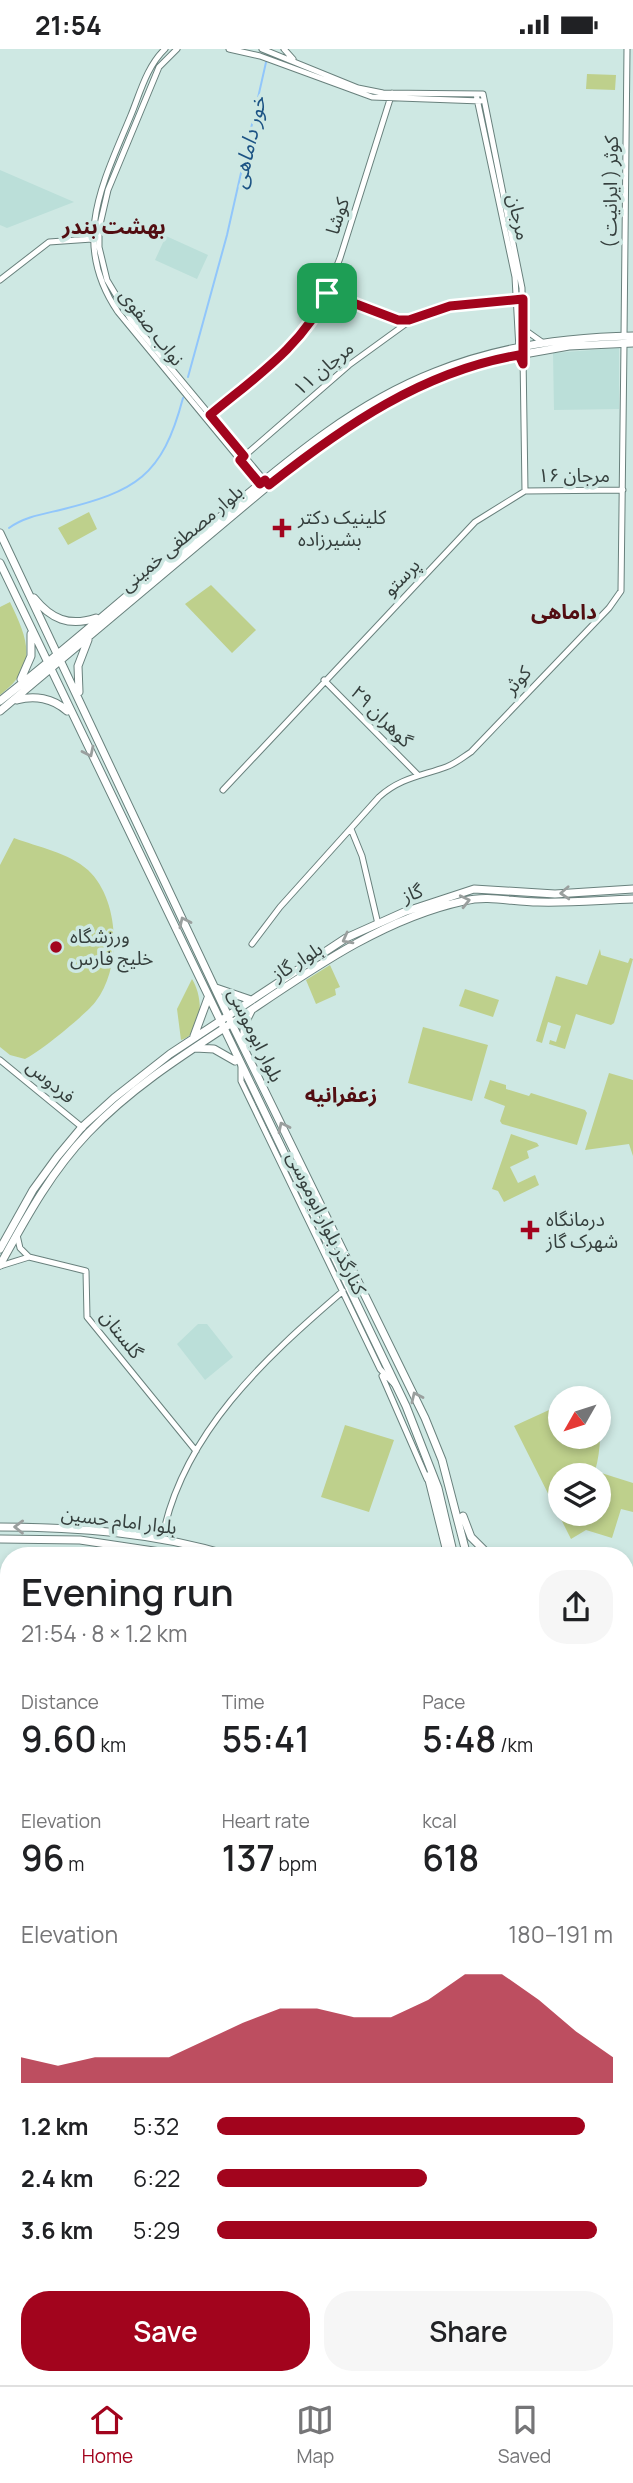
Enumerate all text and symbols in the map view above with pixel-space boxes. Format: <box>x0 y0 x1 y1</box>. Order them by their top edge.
text: 21:54 <box>35 7 102 43</box>
water label: خور داماهی <box>224 93 272 191</box>
street label: کوثر ( ایرانیت ) <box>596 134 624 248</box>
street label: مرجان <box>501 192 537 242</box>
street label: کوشا <box>319 193 355 238</box>
district label: بهشت بندر <box>61 212 166 240</box>
pin <box>297 263 357 323</box>
icon: arrive <box>308 274 346 312</box>
street label: نواب صفوی <box>114 283 190 371</box>
street label: مرجان ۱۱ <box>287 335 359 401</box>
street label: مرجان ۱۶ <box>538 462 610 488</box>
street label: بلوار مصطفی خمینی <box>114 479 248 597</box>
place label: کلینیک دکتر بشیرزاده <box>297 504 387 552</box>
marker: کلینیک دکتر بشیرزاده <box>272 518 292 538</box>
street label: پرستو <box>377 552 426 602</box>
district label: داماهی <box>531 597 597 625</box>
street label: کوثر <box>497 659 537 701</box>
street label: گوهران ۲۹ <box>345 679 420 754</box>
one-way arrow <box>81 745 95 757</box>
street label: گاز <box>397 877 427 909</box>
one-way arrow <box>559 885 570 900</box>
one-way arrow <box>459 895 471 910</box>
one-way arrow <box>179 917 193 929</box>
place label: ورزشگاه خلیج فارس <box>70 923 154 973</box>
one-way arrow <box>342 930 354 944</box>
street label: بلوار گاز <box>266 935 327 987</box>
marker: ورزشگاه خلیج فارس <box>48 939 64 955</box>
street label: بلوار ابوموسی <box>222 984 290 1086</box>
street label: فردوس <box>21 1053 81 1109</box>
district label: زعفرانیه <box>305 1080 377 1108</box>
one-way arrow <box>278 1122 292 1134</box>
street label: کنارگذر بلوار ابوموسی <box>281 1147 373 1300</box>
place label: درمانگاه شهرک گاز <box>545 1206 618 1254</box>
marker: درمانگاه شهرک گاز <box>520 1220 540 1240</box>
street label: گلستان <box>95 1304 150 1365</box>
north arrow <box>548 1386 611 1449</box>
map controls <box>548 1386 611 1526</box>
one-way arrow <box>410 1392 424 1404</box>
button: layers <box>548 1463 611 1526</box>
street label: بلوار امام حسین <box>59 1500 178 1542</box>
one-way arrow <box>14 1520 25 1535</box>
text: Evening run <box>21 1565 234 1617</box>
button: share <box>539 1570 613 1644</box>
text: 21:54 · 8 × 1.2 km <box>21 1617 187 1649</box>
text: Distance <box>21 1689 99 1715</box>
text: Time <box>222 1689 265 1715</box>
text: Pace <box>422 1689 465 1715</box>
text: 9.60 <box>21 1715 97 1763</box>
text: 55:41 <box>222 1715 310 1763</box>
text: 5:48 <box>422 1715 496 1763</box>
text: km <box>97 1732 126 1758</box>
text: /km <box>496 1732 533 1758</box>
text: Elevation <box>21 1808 101 1834</box>
text: Heart rate <box>222 1808 310 1834</box>
text: kcal <box>422 1808 457 1834</box>
text: 96 <box>21 1834 65 1882</box>
text: 137 <box>222 1834 275 1882</box>
text: 618 <box>422 1834 479 1882</box>
text: m <box>65 1851 84 1877</box>
text: bpm <box>275 1851 317 1877</box>
text: Elevation <box>21 1918 118 1950</box>
text: 180–191 m <box>508 1918 613 1950</box>
text: 1.2 km <box>21 2110 88 2142</box>
text: 5:32 <box>133 2110 179 2142</box>
text: 2.4 km <box>21 2162 93 2194</box>
text: 6:22 <box>133 2162 180 2194</box>
text: 3.6 km <box>21 2214 93 2246</box>
text: 5:29 <box>133 2214 181 2246</box>
button: Save <box>21 2291 310 2371</box>
button: Share <box>324 2291 613 2371</box>
tab: Home <box>82 2401 133 2469</box>
tab: Map <box>296 2401 334 2469</box>
tab: Saved <box>498 2401 551 2469</box>

